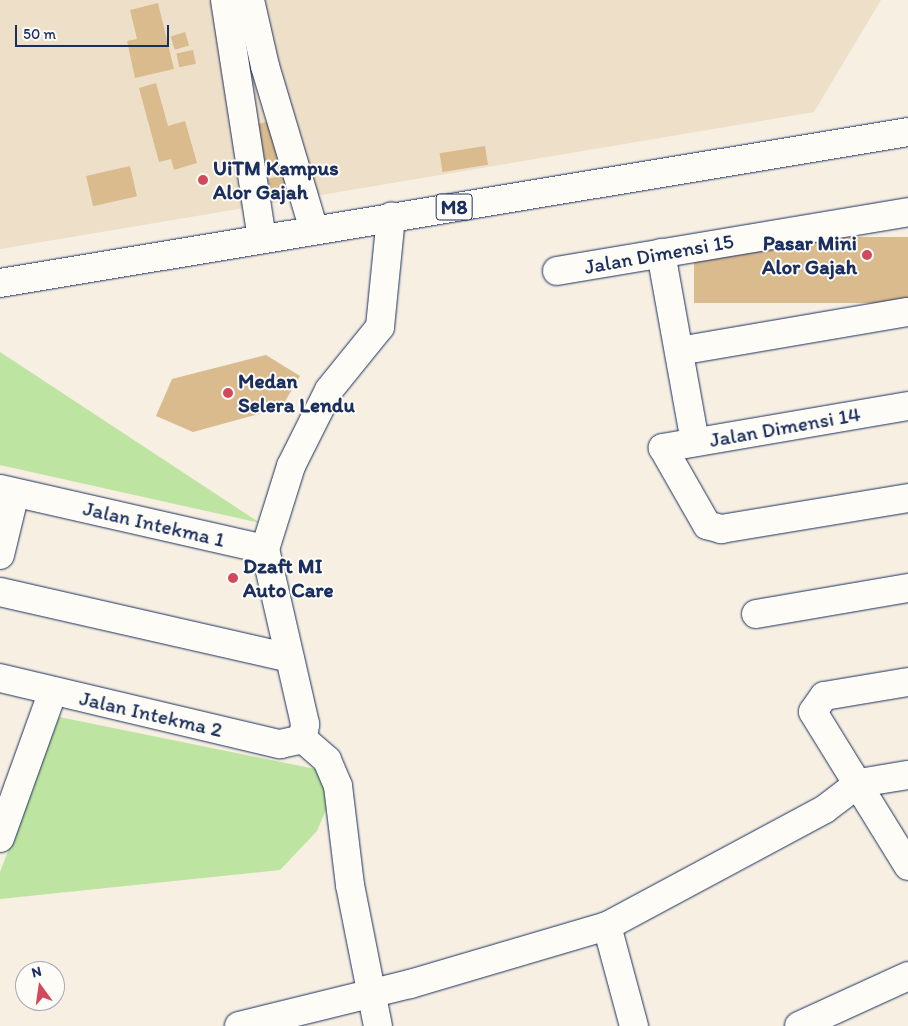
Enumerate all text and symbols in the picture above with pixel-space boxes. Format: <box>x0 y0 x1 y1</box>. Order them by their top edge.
scale bar <box>18 15 171 47</box>
text: 50 m <box>23 25 56 43</box>
place label: UiTM Kampus Alor Gajah <box>213 155 339 205</box>
marker: UiTM Kampus Alor Gajah <box>197 174 209 186</box>
road number: M8 <box>435 190 473 224</box>
street label: Jalan Dimensi 15 <box>582 228 736 280</box>
place label: Pasar Mini Alor Gajah <box>763 230 857 280</box>
marker: Pasar Mini Alor Gajah <box>861 249 873 261</box>
place label: Medan Selera Lendu <box>238 368 354 418</box>
marker: Medan Selera Lendu <box>222 387 234 399</box>
street label: Jalan Dimensi 14 <box>708 401 862 453</box>
street label: Jalan Intekma 1 <box>81 496 227 552</box>
place label: Dzaft MI Auto Care <box>243 553 334 603</box>
marker: Dzaft MI Auto Care <box>227 572 239 584</box>
street label: Jalan Intekma 2 <box>77 685 225 743</box>
north arrow <box>15 961 65 1011</box>
text: N <box>30 963 43 981</box>

